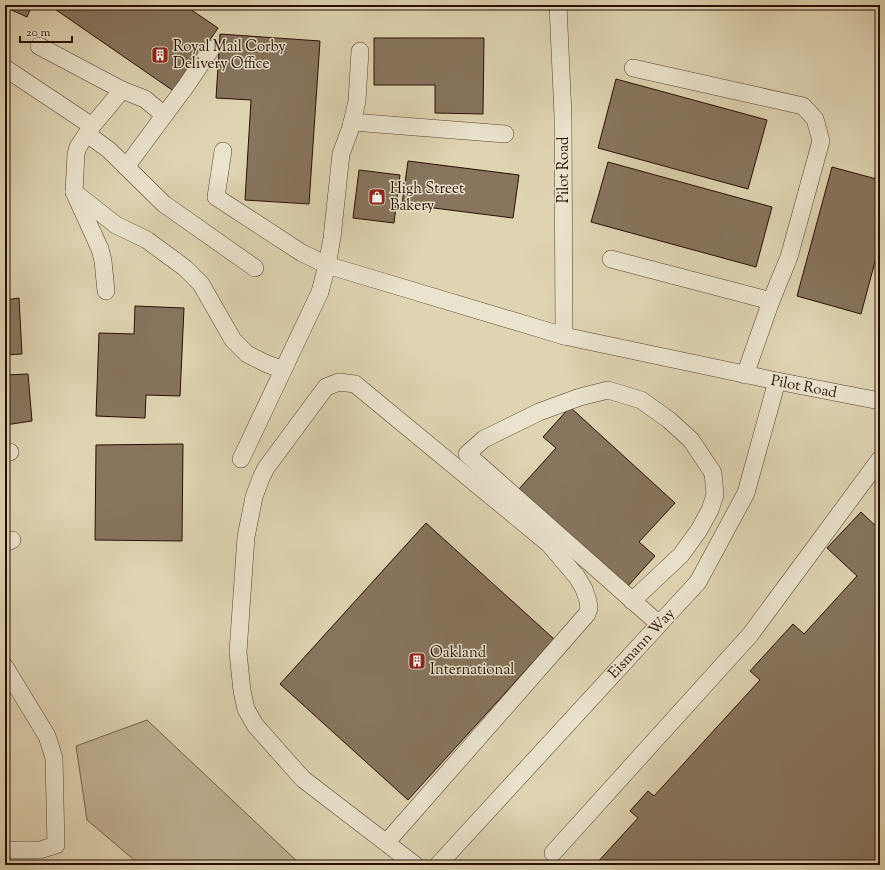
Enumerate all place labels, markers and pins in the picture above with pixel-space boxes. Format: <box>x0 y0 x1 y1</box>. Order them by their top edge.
place label: Royal Mail Corby Delivery Office <box>173 37 286 75</box>
building icon: Royal Mail Corby Delivery Office <box>150 45 170 65</box>
place label: High Street Bakery <box>390 179 464 217</box>
shop icon: High Street Bakery <box>367 187 387 207</box>
place label: Oakland International <box>430 643 515 681</box>
building icon: Oakland International <box>407 651 427 671</box>

